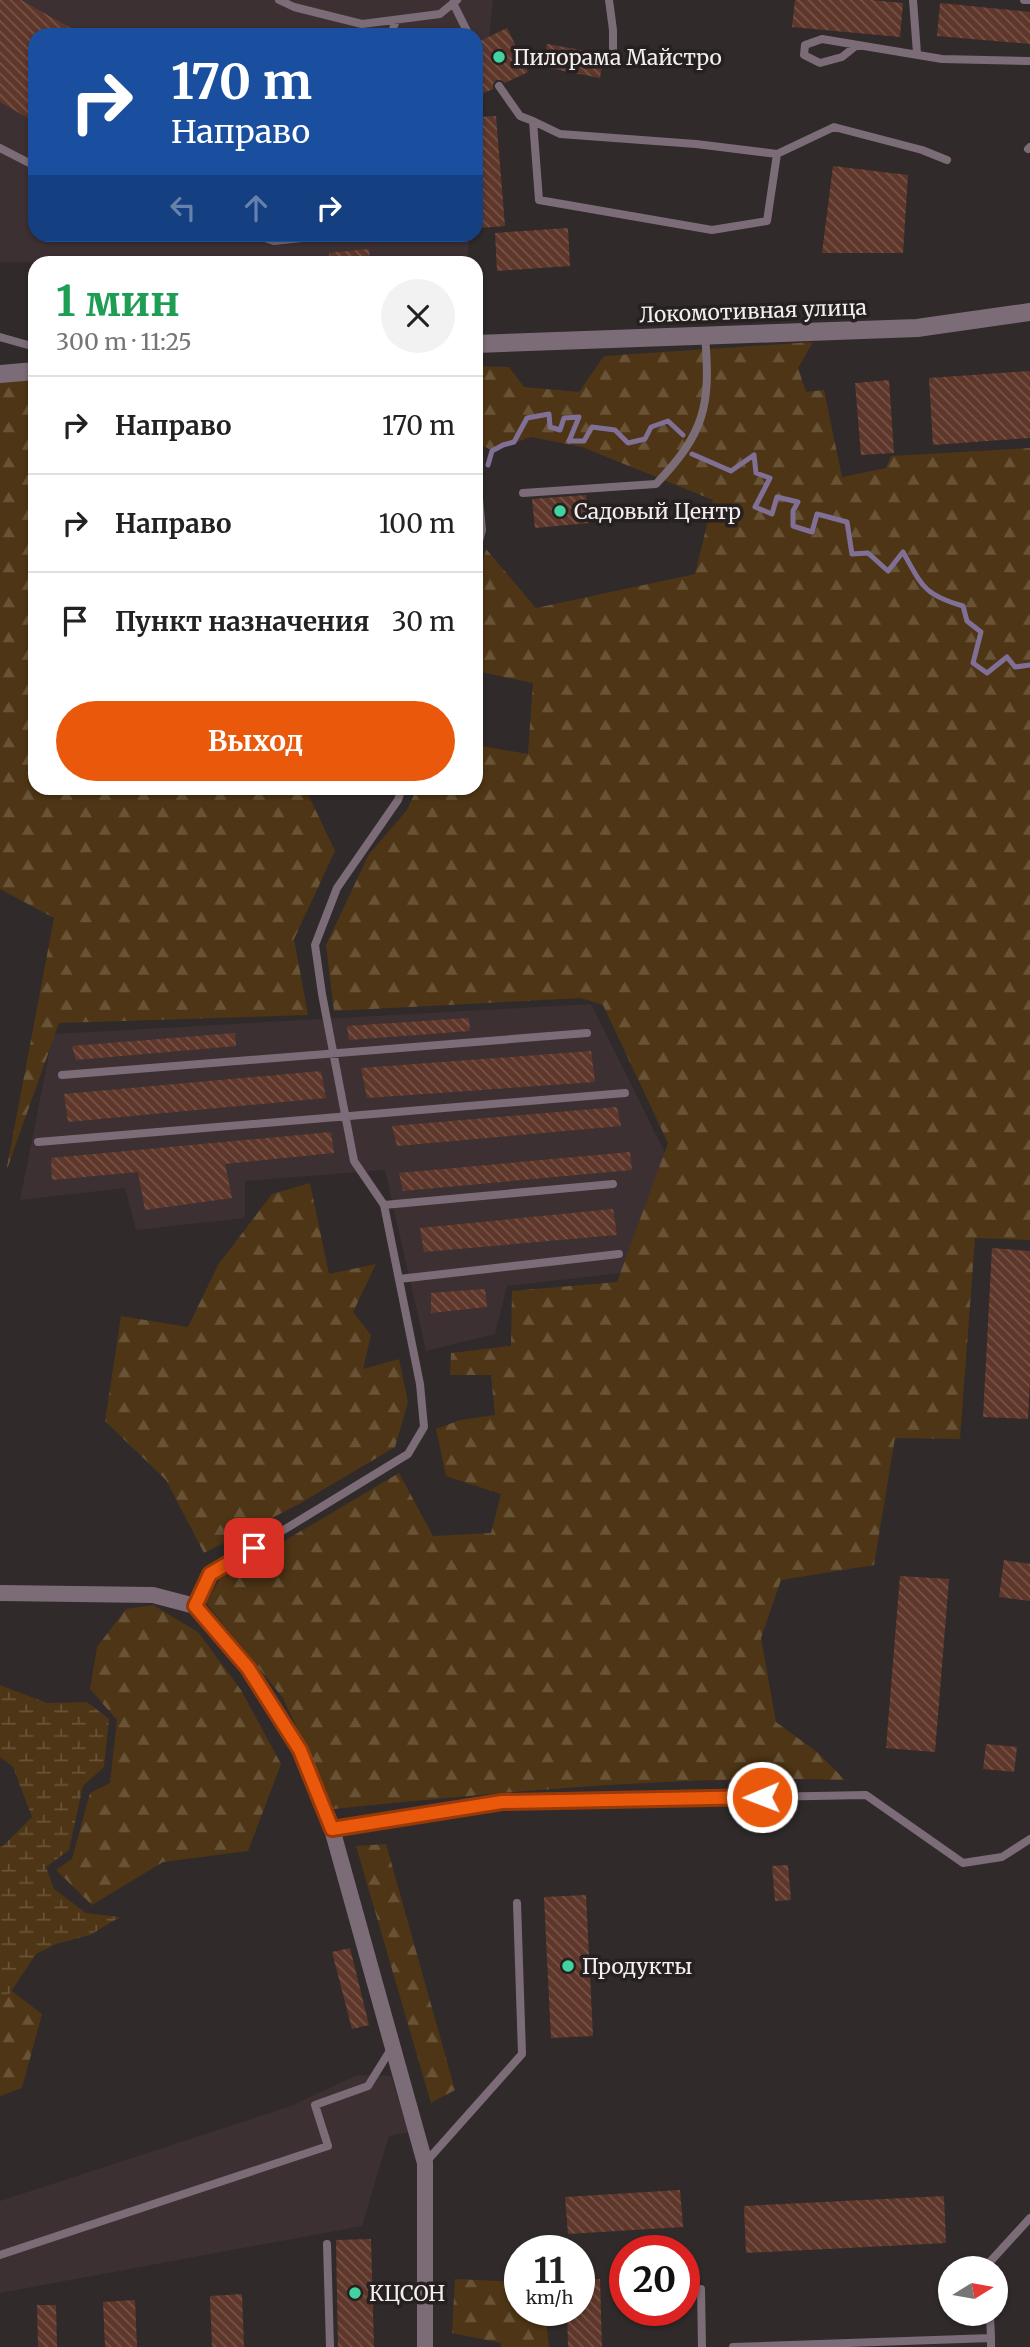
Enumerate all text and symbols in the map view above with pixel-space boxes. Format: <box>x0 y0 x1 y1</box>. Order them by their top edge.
place label: Пилорама Майстро <box>513 44 722 71</box>
marker: Пилорама Майстро <box>491 49 507 65</box>
text: 170 m <box>171 51 312 112</box>
icon: right <box>56 56 147 147</box>
text: Направо <box>171 112 310 152</box>
icon: left <box>164 189 202 227</box>
icon: ahead <box>237 189 275 227</box>
icon: right <box>310 189 348 227</box>
text: 1 мин <box>56 275 180 327</box>
button: close <box>381 279 455 353</box>
street label: Локомотивная улица <box>639 294 867 328</box>
text: 300 m · 11:25 <box>56 327 192 356</box>
icon: right <box>56 406 94 444</box>
text: Направо <box>115 409 232 442</box>
text: 170 m <box>382 409 455 442</box>
place label: Садовый Центр <box>574 498 741 525</box>
marker: Садовый Центр <box>552 503 568 519</box>
icon: right <box>56 504 94 542</box>
text: Направо <box>115 507 232 540</box>
text: 100 m <box>379 507 455 540</box>
icon: arrive <box>56 602 94 640</box>
text: Пункт назначения <box>115 605 369 638</box>
text: 30 m <box>392 605 455 638</box>
button: Выход <box>56 701 455 781</box>
pin <box>224 1518 284 1578</box>
icon: arrive <box>235 1529 273 1567</box>
position arrow <box>725 1760 799 1834</box>
place label: Продукты <box>582 1953 692 1980</box>
marker: Продукты <box>560 1958 576 1974</box>
speed limit sign: 20 <box>609 2235 700 2326</box>
text: 11 <box>534 2249 565 2293</box>
north arrow <box>938 2256 1008 2326</box>
map controls <box>938 2256 1008 2326</box>
place label: КЦСОН <box>369 2280 445 2307</box>
marker: КЦСОН <box>347 2285 363 2301</box>
text: km/h <box>526 2286 573 2309</box>

